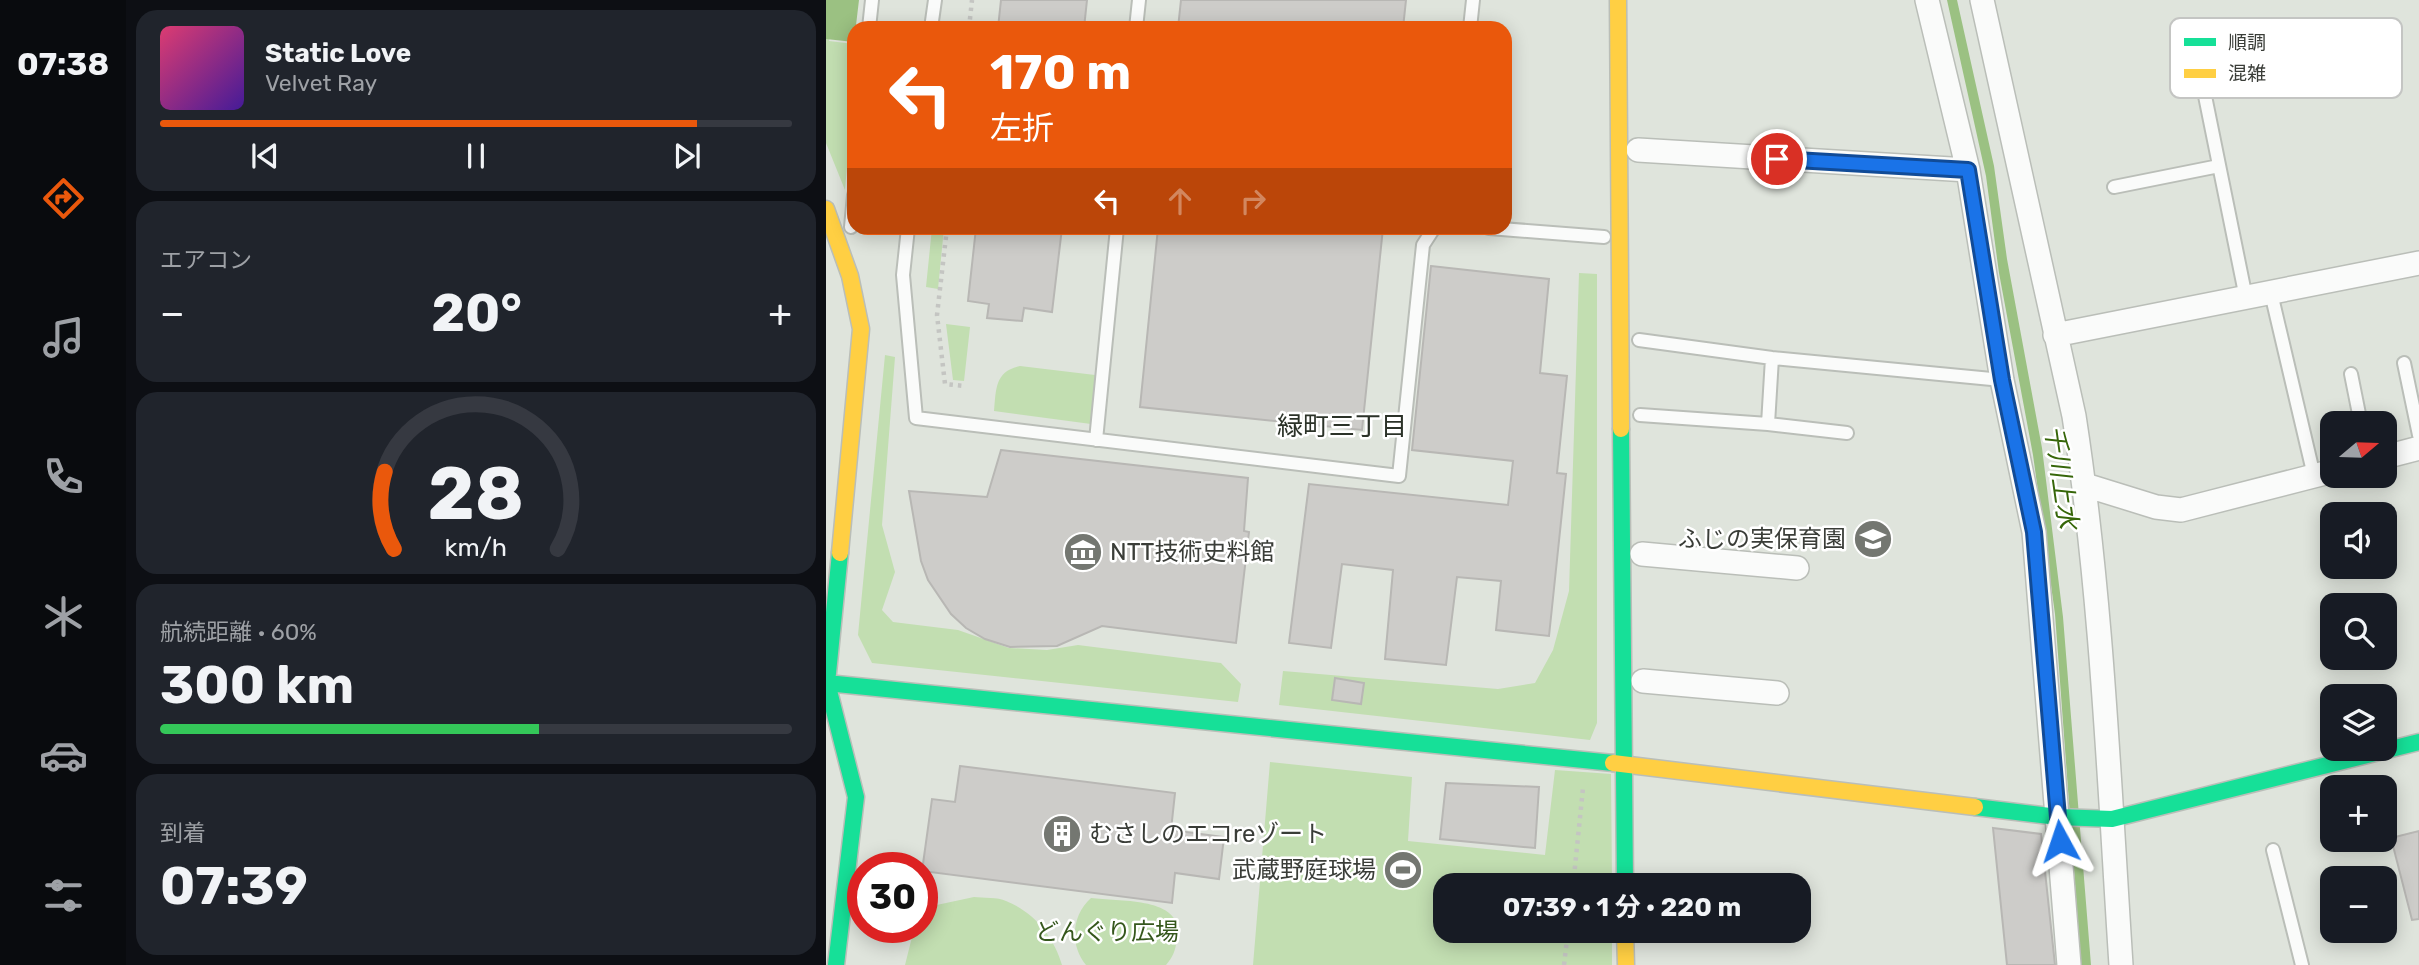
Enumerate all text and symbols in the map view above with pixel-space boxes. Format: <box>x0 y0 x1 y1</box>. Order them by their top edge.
legend <box>2170 18 2402 98</box>
text: 順調 <box>2228 31 2266 54</box>
text: Static Love <box>265 38 411 69</box>
text: 170 m <box>990 43 1131 101</box>
text: 07:38 <box>17 45 109 83</box>
icon: left <box>875 49 966 140</box>
text: 混雑 <box>2228 62 2266 85</box>
text: Velvet Ray <box>265 69 377 97</box>
text: 左折 <box>990 109 1054 147</box>
pin <box>1747 129 1807 189</box>
icon: previous <box>246 137 284 175</box>
icon: pause <box>457 137 495 175</box>
icon: next <box>668 137 706 175</box>
icon: arrive <box>1758 140 1796 178</box>
icon: directions <box>39 174 88 223</box>
icon: left <box>1088 182 1126 220</box>
icon: ahead <box>1161 182 1199 220</box>
icon: right <box>1234 182 1272 220</box>
text: エアコン <box>160 246 252 274</box>
text: 20° <box>431 282 522 344</box>
text: − <box>160 290 185 336</box>
text: + <box>768 290 792 336</box>
icon: music <box>39 313 88 362</box>
district label: 緑町三丁目 <box>1277 411 1407 442</box>
north arrow <box>2320 411 2398 488</box>
map controls <box>2320 411 2397 943</box>
water label: 千川上水 <box>2038 423 2084 534</box>
text: 28 <box>428 451 524 537</box>
icon: phone <box>39 452 88 501</box>
button: sound <box>2320 502 2397 579</box>
school or university icon: ふじの実保育園 <box>1852 518 1894 560</box>
place label: ふじの実保育園 <box>1678 525 1846 553</box>
museum icon: NTT技術史料館 <box>1062 531 1104 573</box>
text: km/h <box>445 532 507 561</box>
place label: NTT技術史料館 <box>1110 538 1274 566</box>
icon: climate <box>39 592 88 641</box>
button: search <box>2320 593 2397 670</box>
text: 航続距離 · 60% <box>160 618 317 646</box>
text: 300 km <box>160 654 354 716</box>
button: layers <box>2320 684 2397 761</box>
icon: car <box>39 731 88 780</box>
button: + <box>2320 775 2397 852</box>
position arrow <box>2023 804 2097 878</box>
building icon: むさしのエコreゾート <box>1041 813 1083 855</box>
text: 到着 <box>160 819 206 847</box>
place label: むさしのエコreゾート <box>1089 820 1327 848</box>
sports icon: 武蔵野庭球場 <box>1382 849 1424 891</box>
speed limit sign: 30 <box>847 852 938 943</box>
text: 07:39 <box>160 855 308 917</box>
place label: 武蔵野庭球場 <box>1232 856 1376 884</box>
button: − <box>2320 866 2397 943</box>
icon: filters <box>39 871 88 920</box>
text: 07:39 · 1 分 · 220 m <box>1503 892 1741 923</box>
park label: どんぐり広場 <box>1035 918 1179 946</box>

